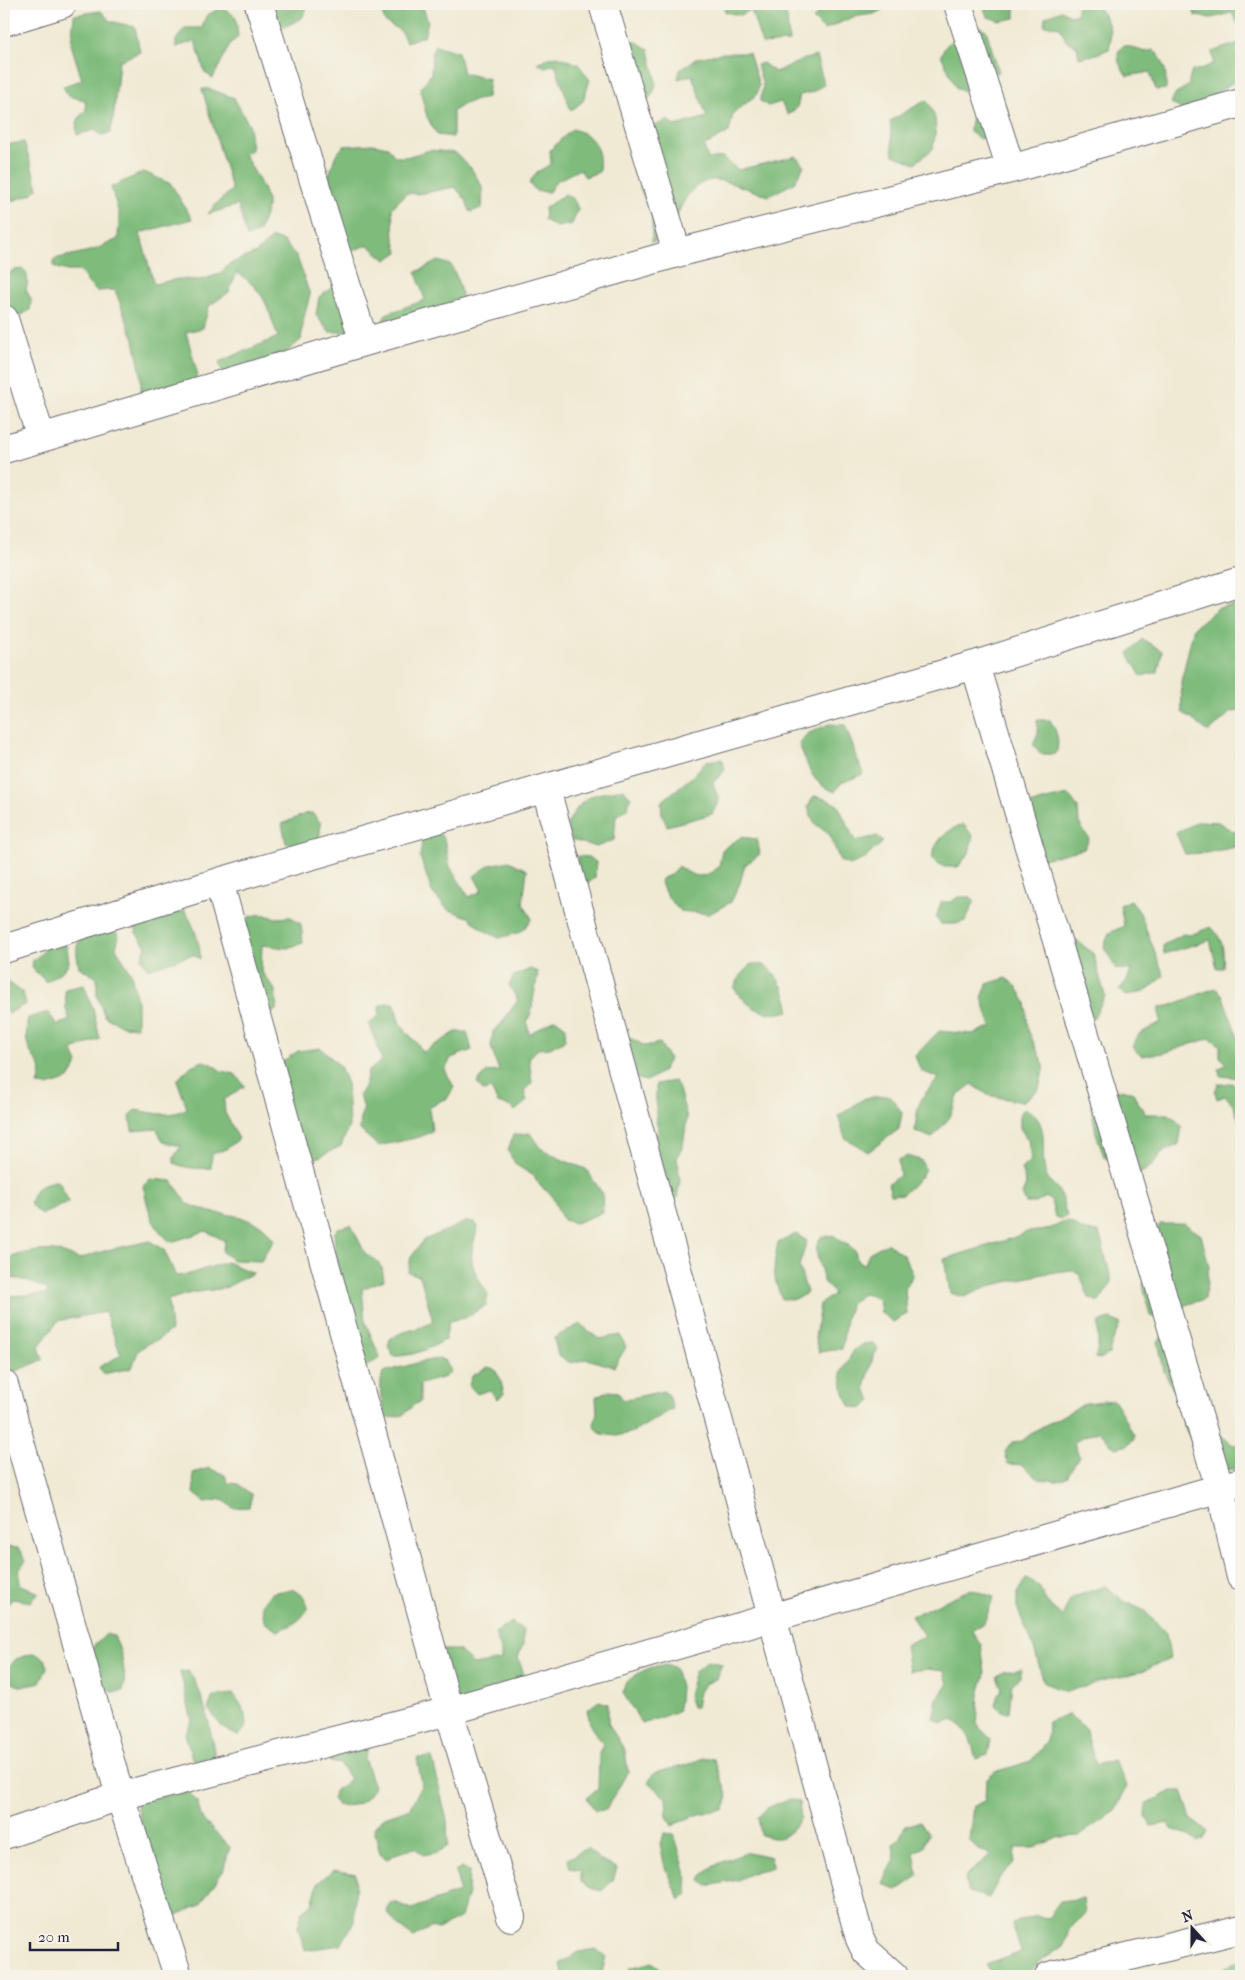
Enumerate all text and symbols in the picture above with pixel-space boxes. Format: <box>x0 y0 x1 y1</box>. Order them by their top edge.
north arrow <box>1168 1902 1218 1952</box>
text: N <box>1180 1906 1196 1926</box>
scale bar <box>30 1920 118 1952</box>
text: 20 m <box>38 1928 70 1946</box>

